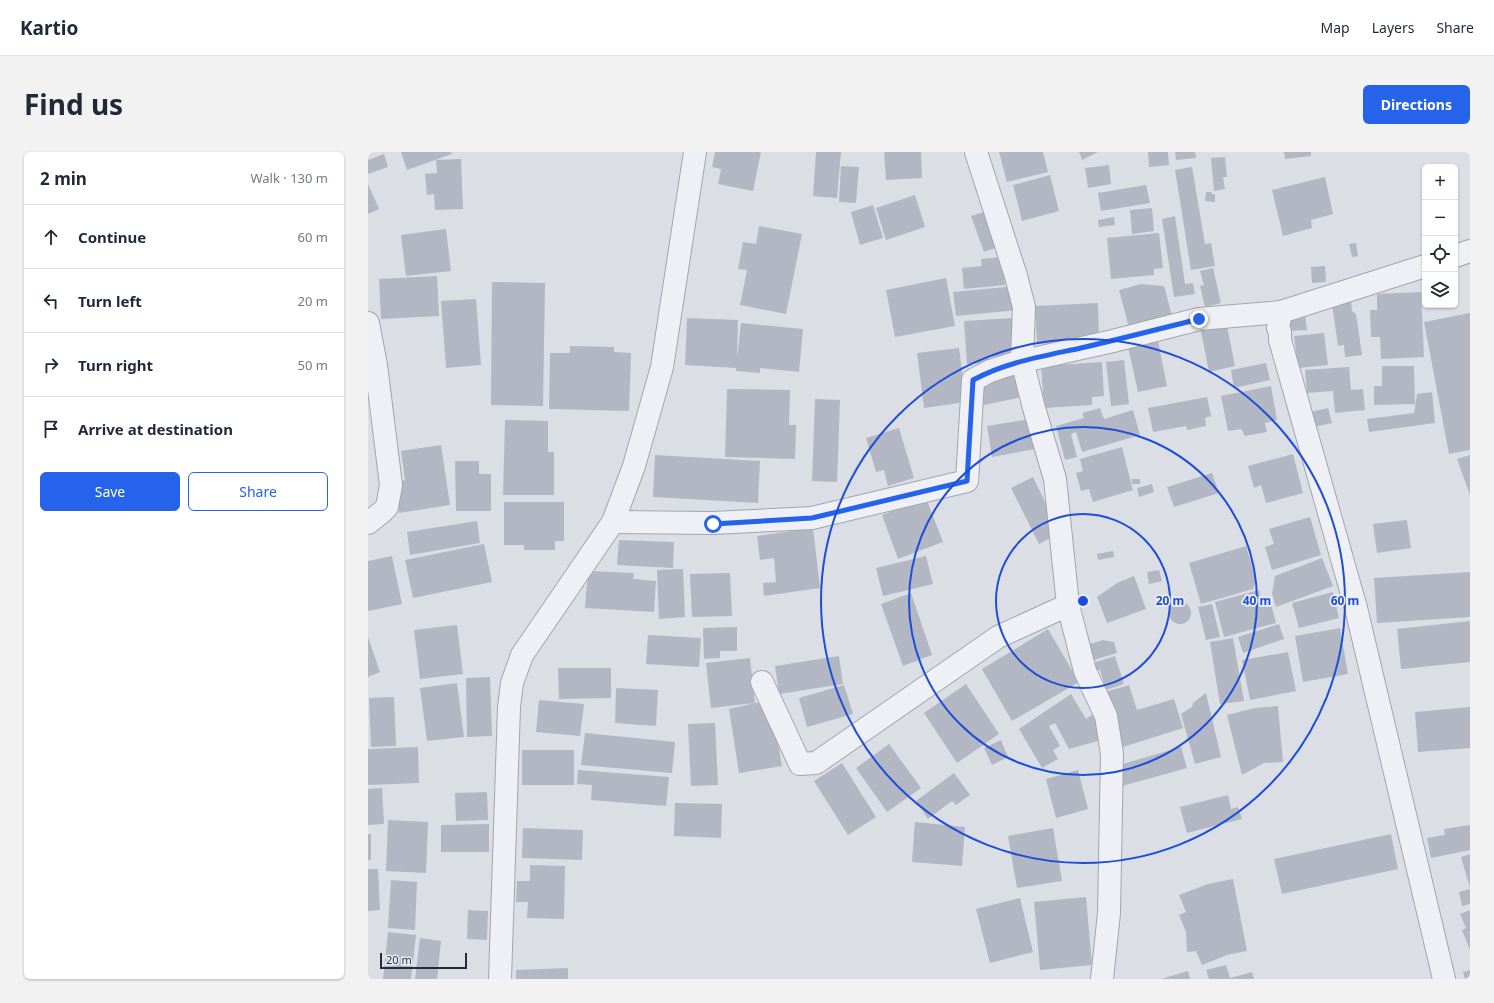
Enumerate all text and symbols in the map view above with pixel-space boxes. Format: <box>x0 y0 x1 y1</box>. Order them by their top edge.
text: Kartio <box>20 15 78 41</box>
text: Map <box>1321 18 1350 37</box>
text: Layers <box>1372 18 1414 37</box>
text: Share <box>1436 18 1474 37</box>
text: Find us <box>24 85 123 123</box>
button: Directions <box>1363 85 1470 124</box>
map controls <box>1422 164 1458 308</box>
button: + <box>1422 164 1458 200</box>
text: 2 min <box>40 167 87 190</box>
text: Walk · 130 m <box>250 169 328 187</box>
button: − <box>1422 200 1458 236</box>
icon: ahead <box>40 226 62 248</box>
text: Continue <box>78 227 146 247</box>
text: 60 m <box>298 228 328 246</box>
button: locate <box>1422 236 1458 272</box>
button: layers <box>1422 272 1458 308</box>
icon: left <box>40 290 62 312</box>
text: Turn left <box>78 291 142 311</box>
text: 20 m <box>298 292 328 310</box>
route end <box>1190 310 1208 328</box>
icon: right <box>40 354 62 376</box>
text: Turn right <box>78 355 153 375</box>
text: 50 m <box>298 356 328 374</box>
icon: arrive <box>40 418 62 440</box>
text: Arrive at destination <box>78 419 233 439</box>
button: Save <box>40 472 180 511</box>
button: Share <box>188 472 328 511</box>
route start <box>704 515 722 533</box>
text: 20 m <box>1156 592 1184 609</box>
text: 40 m <box>1243 592 1271 609</box>
text: 60 m <box>1331 592 1359 609</box>
centre of rings <box>1076 594 1090 608</box>
scale bar <box>380 951 467 970</box>
text: 20 m <box>386 952 412 967</box>

